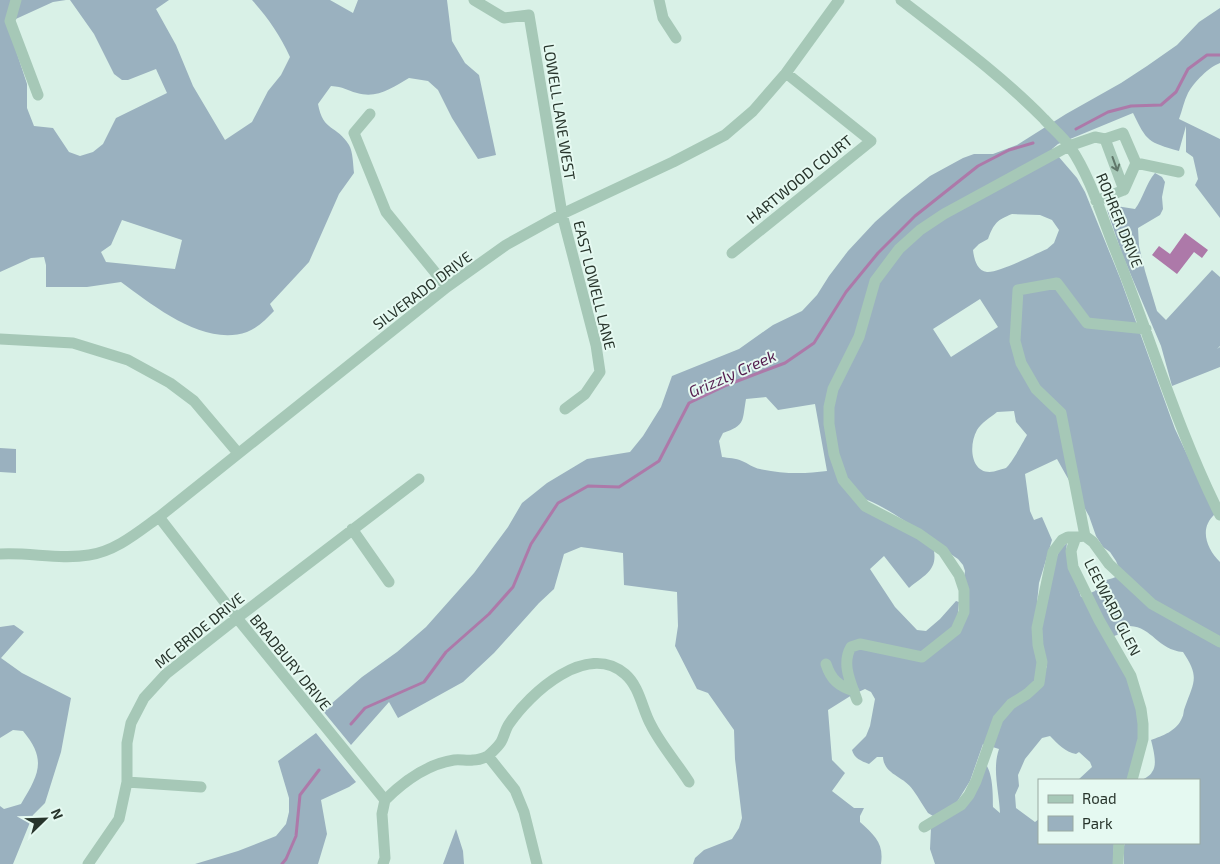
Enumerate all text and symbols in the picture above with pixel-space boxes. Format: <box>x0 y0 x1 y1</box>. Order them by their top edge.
street label: LOWELL LANE WEST <box>540 43 580 182</box>
street label: HARTWOOD COURT <box>742 131 856 227</box>
one-way arrow <box>1111 156 1120 172</box>
street label: ROHRER DRIVE <box>1093 170 1147 270</box>
street label: EAST LOWELL LANE <box>570 219 620 351</box>
street label: SILVERADO DRIVE <box>369 247 475 333</box>
water label: Grizzly Creek <box>685 345 779 402</box>
street label: LEEWARD GLEN <box>1081 556 1145 658</box>
street label: MC BRIDE DRIVE <box>151 588 247 672</box>
street label: BRADBURY DRIVE <box>247 610 335 714</box>
legend <box>1038 779 1200 844</box>
text: Road <box>1082 789 1117 807</box>
north arrow <box>20 794 70 844</box>
text: N <box>48 806 67 822</box>
text: Park <box>1082 814 1113 832</box>

